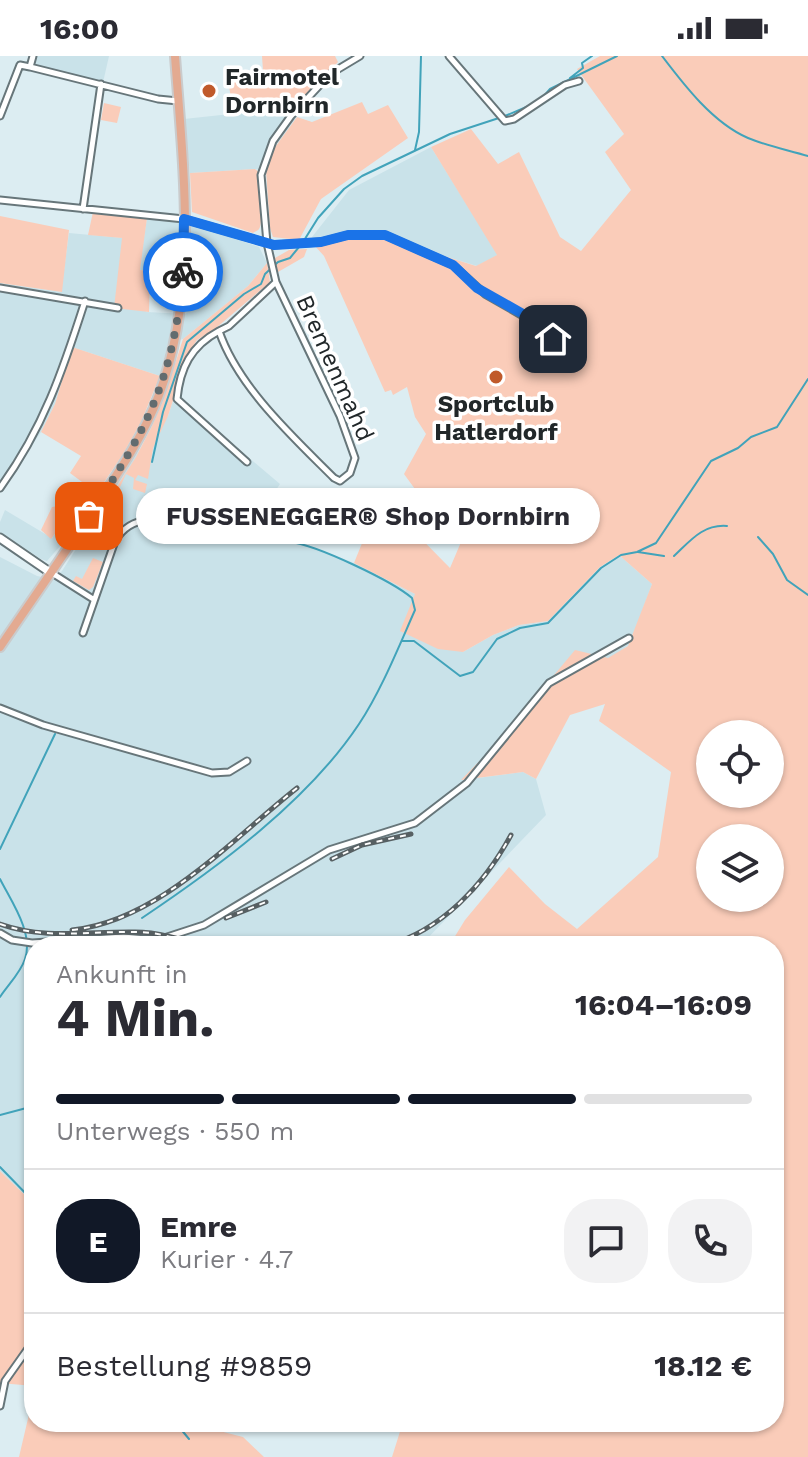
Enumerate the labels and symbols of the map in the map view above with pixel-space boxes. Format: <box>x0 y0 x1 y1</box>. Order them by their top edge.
place label: Fairmotel Dornbirn <box>225 63 339 119</box>
marker: Fairmotel Dornbirn <box>200 82 218 100</box>
courier <box>143 232 223 312</box>
street label: Bremenmahd <box>290 291 380 445</box>
pin <box>519 305 587 373</box>
marker: Sportclub Hatlerdorf <box>487 368 505 386</box>
place label: Sportclub Hatlerdorf <box>434 390 558 446</box>
pin <box>55 482 123 550</box>
callout: FUSSENEGGER® Shop Dornbirn <box>137 488 601 544</box>

